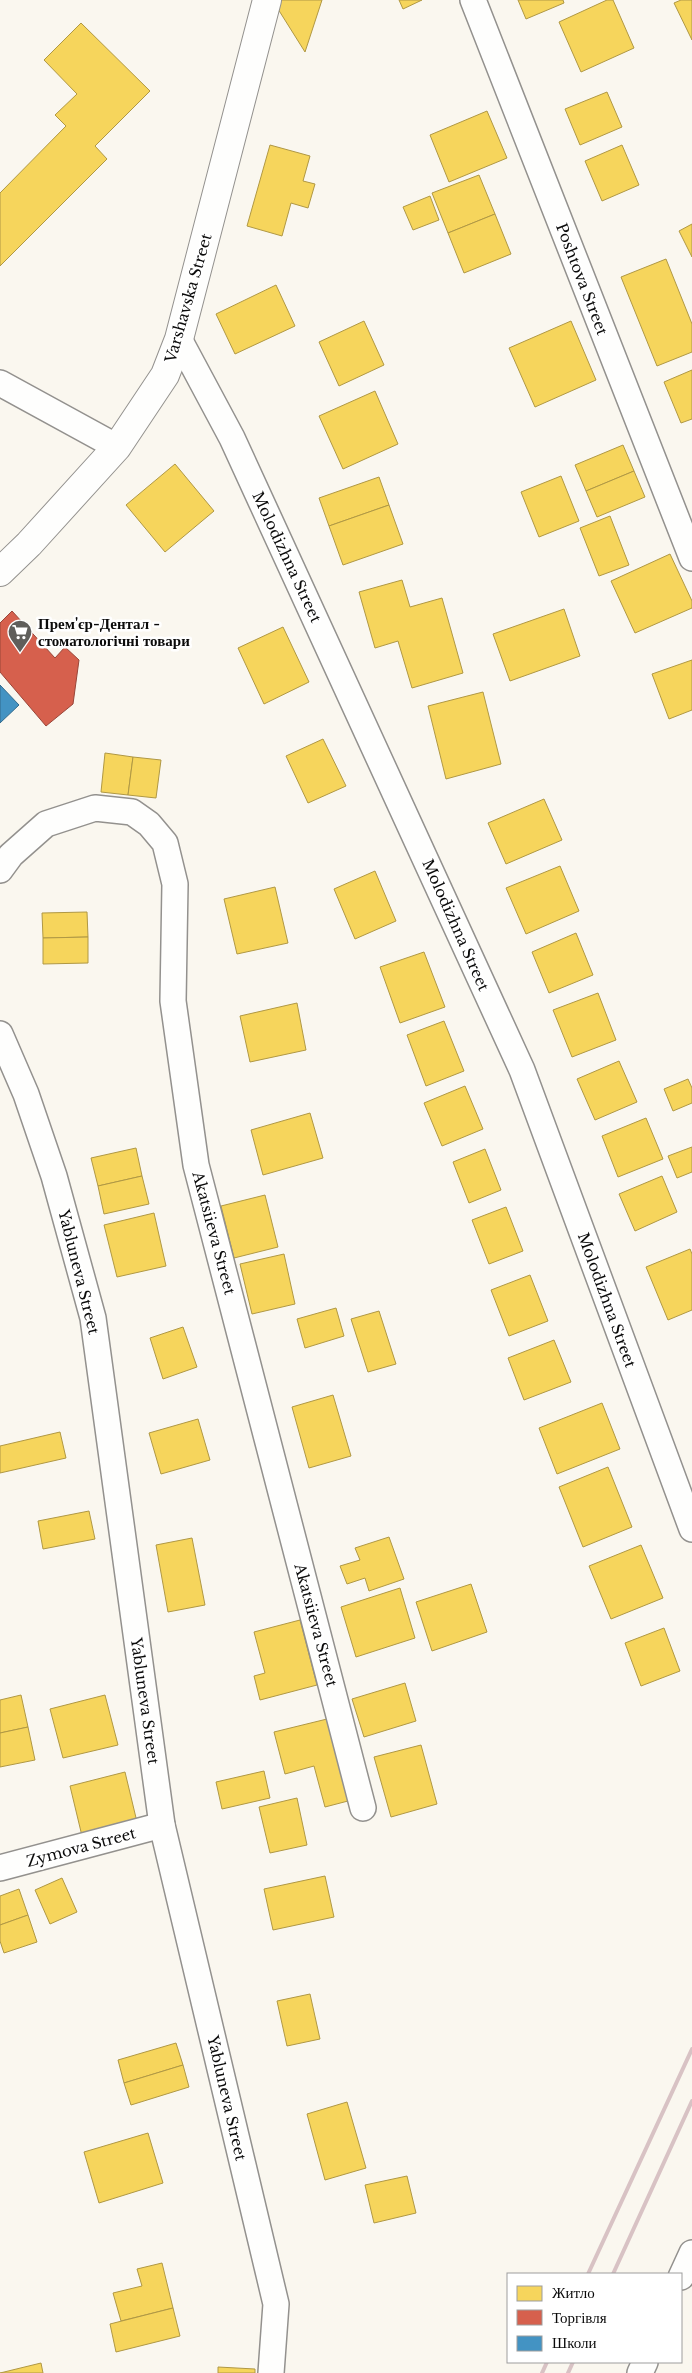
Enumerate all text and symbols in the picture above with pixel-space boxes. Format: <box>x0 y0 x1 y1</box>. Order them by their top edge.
street label: Poshtova Street <box>552 220 612 338</box>
street label: Varshavska Street <box>160 231 216 366</box>
street label: Molodizhna Street <box>248 489 326 626</box>
place label: Прем'єр-Дентал - стоматологічні товари <box>38 614 190 650</box>
supermarket icon: Прем'єр-Дентал - стоматологічні товари <box>7 619 33 653</box>
street label: Molodizhna Street <box>418 856 494 994</box>
street label: Akatsiieva Street <box>188 1168 240 1297</box>
street label: Yabluneva Street <box>54 1207 104 1337</box>
street label: Molodizhna Street <box>574 1230 640 1370</box>
street label: Akatsiieva Street <box>290 1560 342 1689</box>
street label: Yabluneva Street <box>127 1635 163 1766</box>
street label: Zymova Street <box>24 1823 138 1871</box>
street label: Yabluneva Street <box>203 2033 251 2163</box>
legend <box>507 2273 682 2363</box>
text: Житло <box>552 2283 595 2302</box>
text: Торгівля <box>552 2308 607 2327</box>
text: Школи <box>552 2333 596 2352</box>

